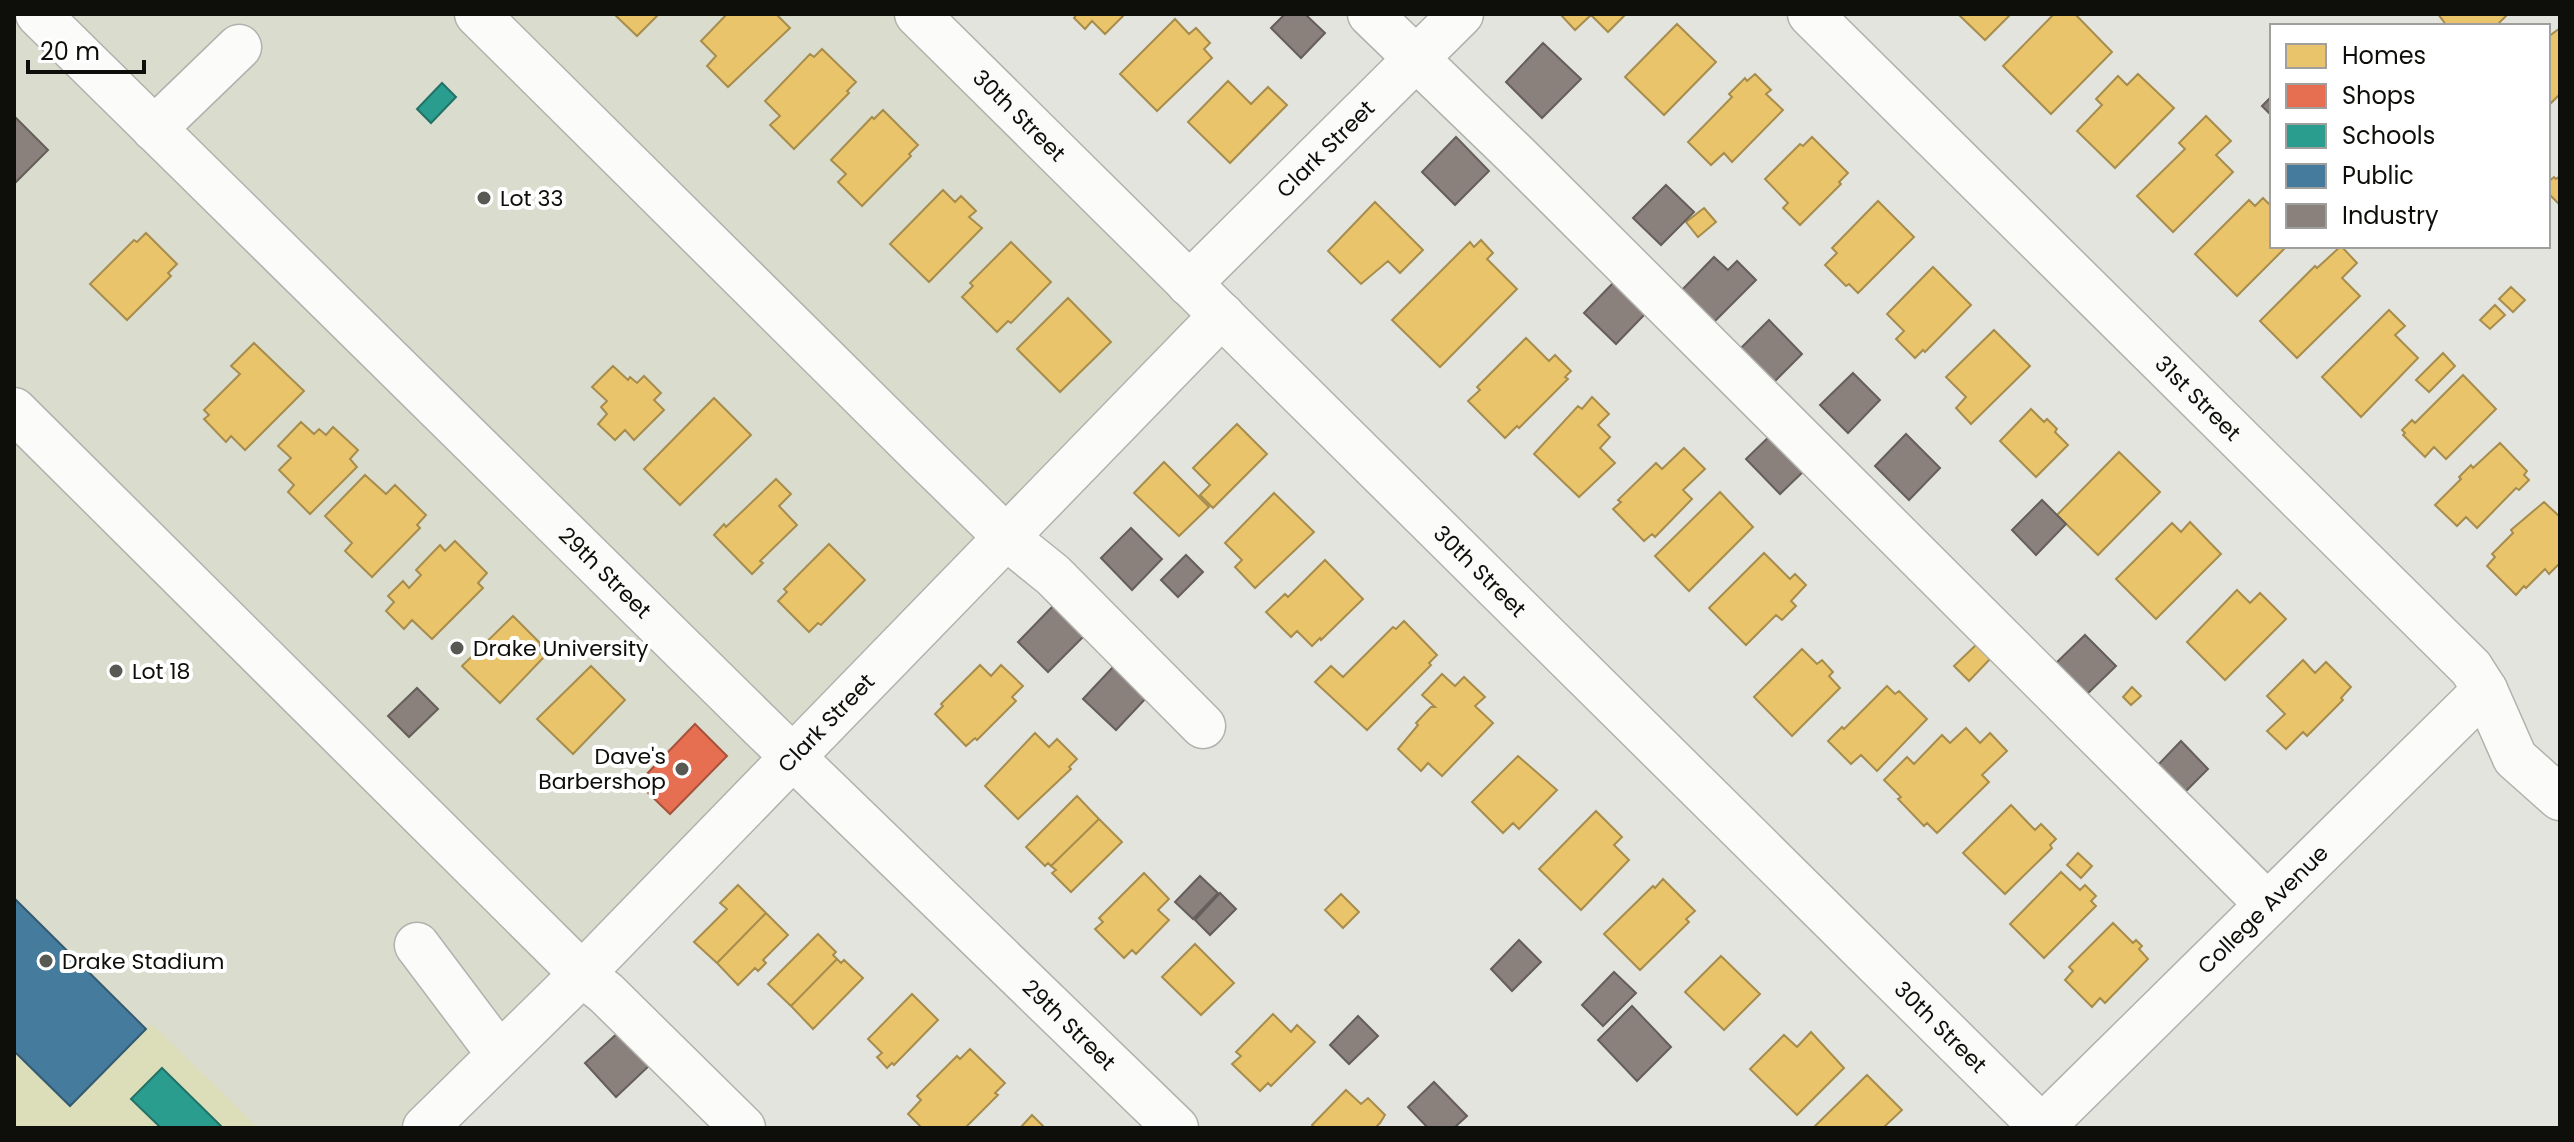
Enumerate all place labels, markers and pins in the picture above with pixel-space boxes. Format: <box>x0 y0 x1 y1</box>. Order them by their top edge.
place label: Lot 33 <box>500 183 563 214</box>
marker: Lot 33 <box>475 189 493 207</box>
place label: Drake University <box>473 633 649 664</box>
marker: Drake University <box>448 639 466 657</box>
place label: Lot 18 <box>132 656 190 687</box>
marker: Lot 18 <box>107 662 125 680</box>
place label: Dave's Barbershop <box>538 741 666 797</box>
marker: Dave's Barbershop <box>673 760 691 778</box>
place label: Drake Stadium <box>62 946 224 977</box>
marker: Drake Stadium <box>37 952 55 970</box>

